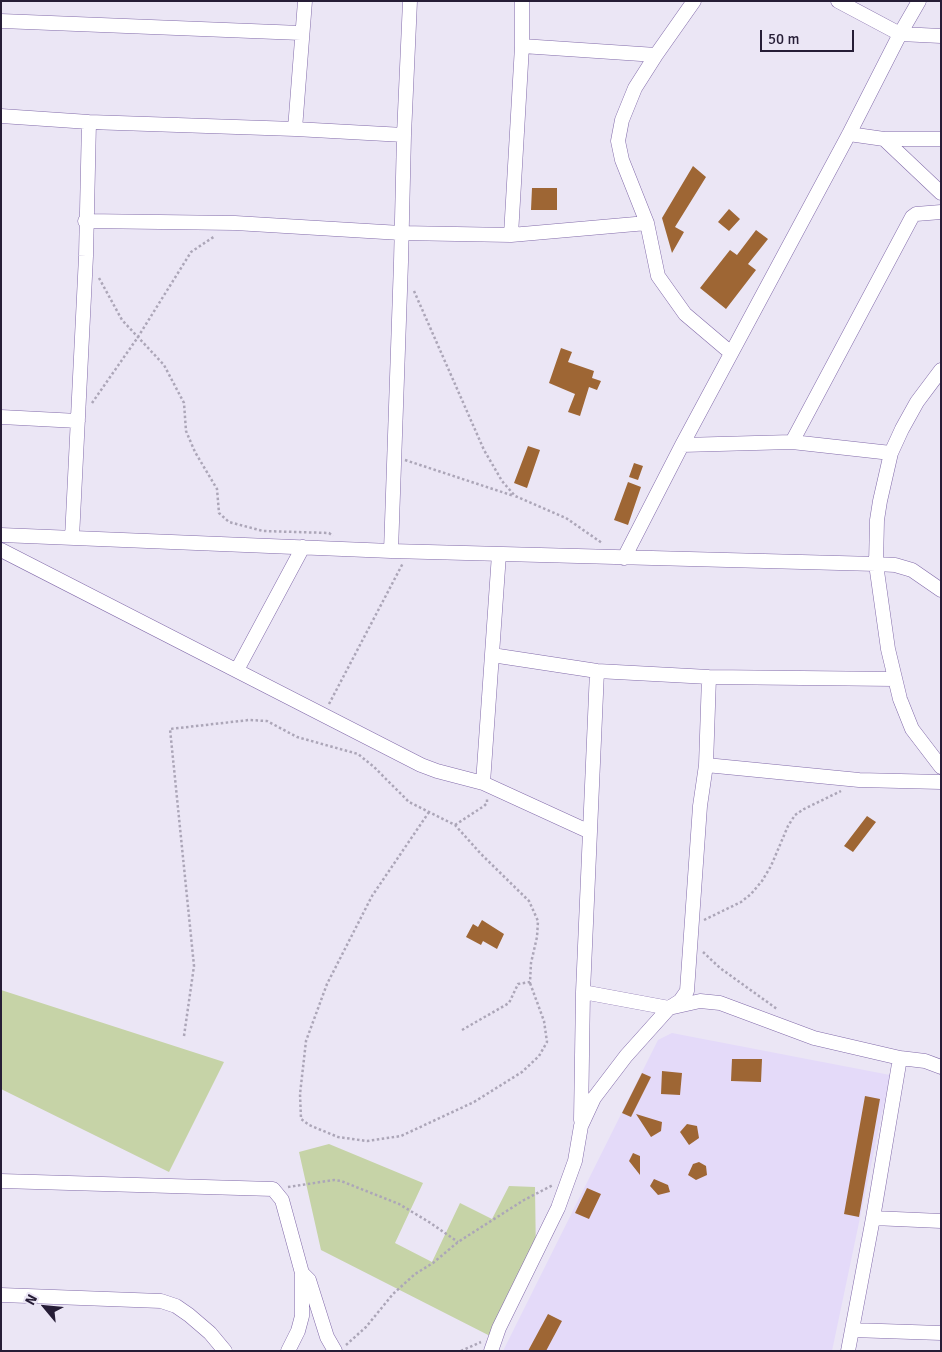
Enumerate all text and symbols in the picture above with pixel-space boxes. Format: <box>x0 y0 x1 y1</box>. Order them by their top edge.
scale bar <box>762 20 856 52</box>
text: 50 m <box>768 30 799 48</box>
north arrow <box>20 1282 70 1332</box>
text: N <box>22 1291 41 1308</box>

